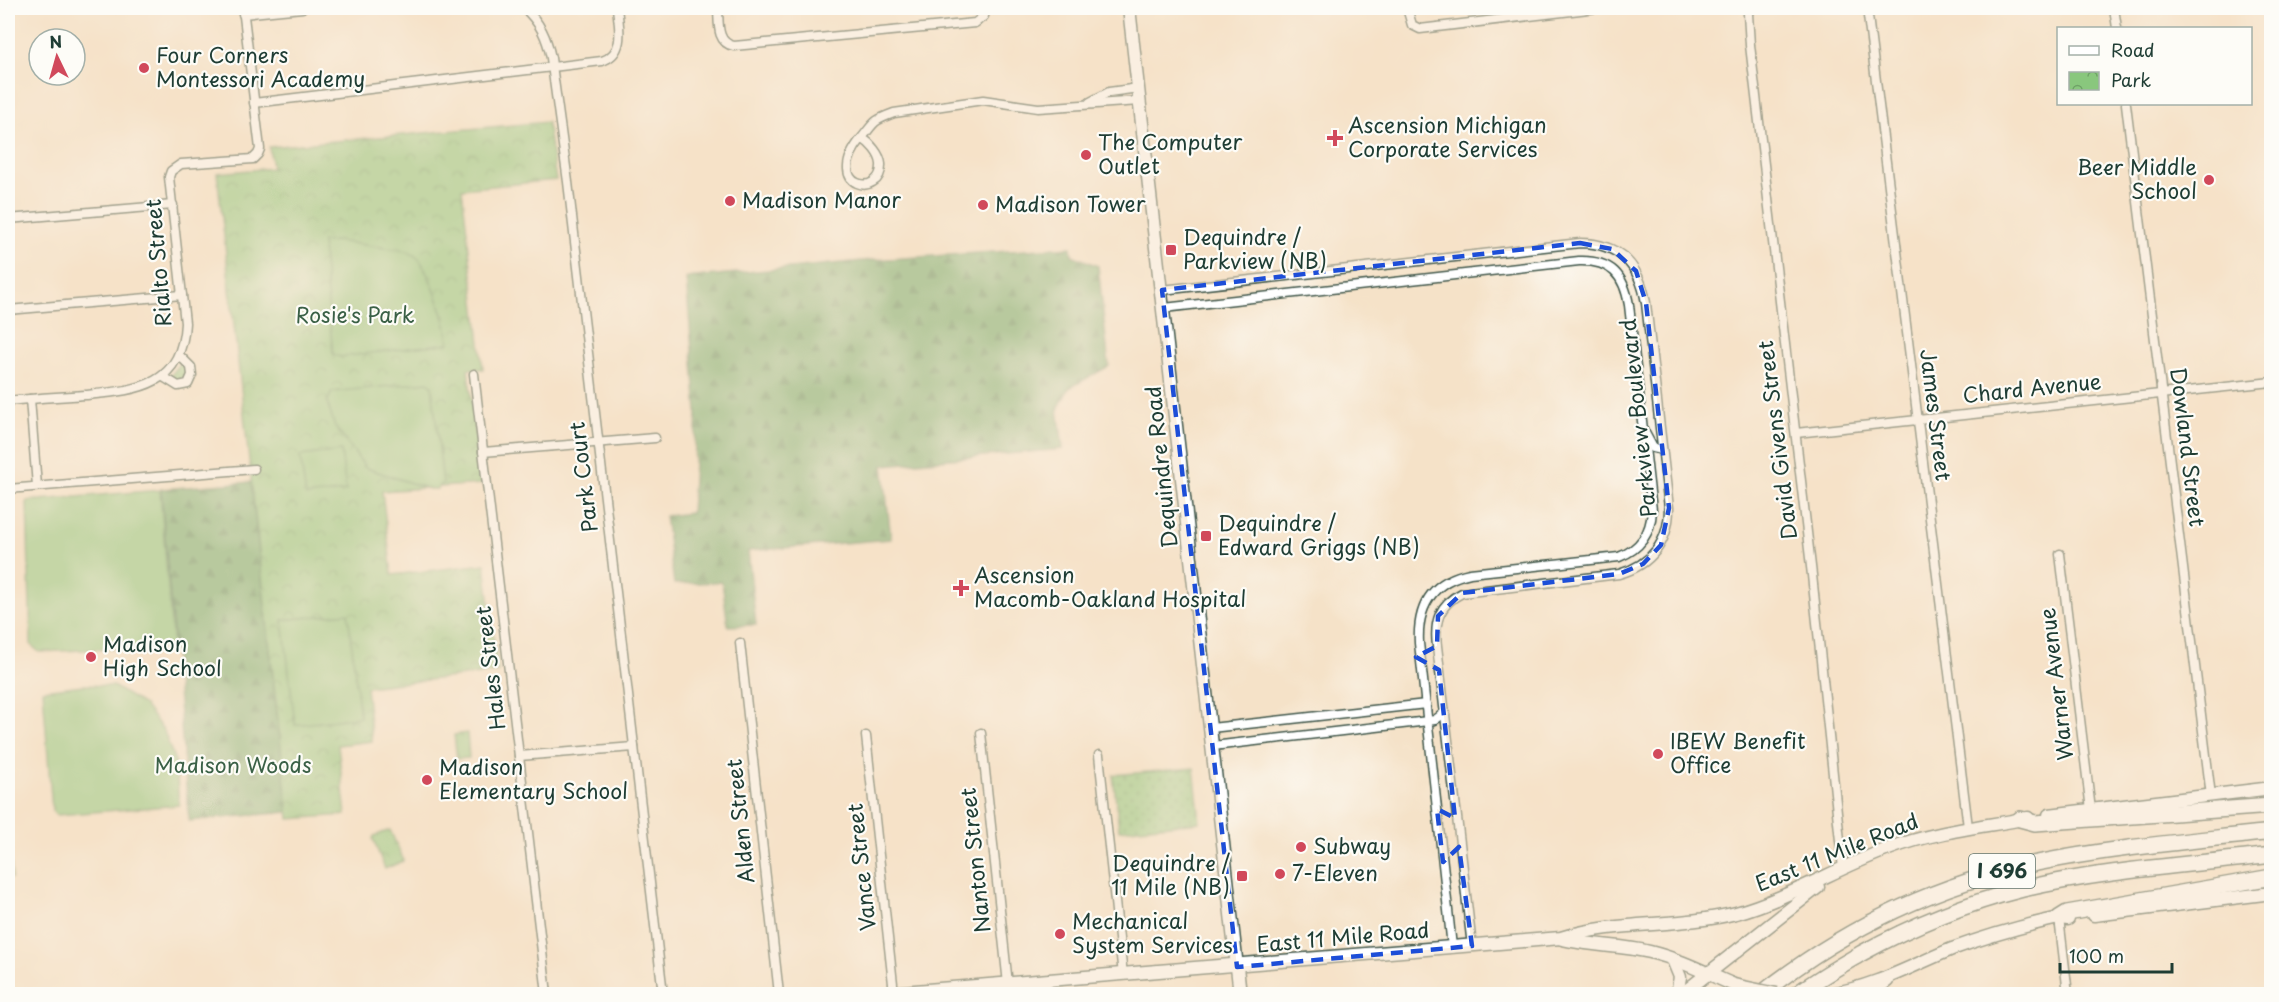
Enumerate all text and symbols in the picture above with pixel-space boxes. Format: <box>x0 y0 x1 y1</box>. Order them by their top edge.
north arrow <box>27 27 87 87</box>
legend <box>2057 27 2252 105</box>
text: N <box>48 29 63 54</box>
text: Road <box>2111 36 2155 63</box>
place label: Four Corners Montessori Academy <box>156 38 365 94</box>
marker: Four Corners Montessori Academy <box>137 61 151 75</box>
text: Park <box>2111 66 2151 93</box>
place label: Ascension Michigan Corporate Services <box>1348 108 1547 164</box>
place label: The Computer Outlet <box>1098 125 1243 181</box>
marker: Ascension Michigan Corporate Services <box>1326 129 1344 147</box>
marker: The Computer Outlet <box>1079 148 1093 162</box>
place label: Beer Middle School <box>2077 150 2197 206</box>
marker: Beer Middle School <box>2202 173 2216 187</box>
place label: Madison Manor <box>742 183 901 215</box>
place label: Madison Tower <box>995 187 1146 219</box>
marker: Madison Manor <box>723 194 737 208</box>
street label: Rialto Street <box>135 198 179 328</box>
marker: Madison Tower <box>976 198 990 212</box>
place label: Dequindre / Parkview (NB) <box>1183 220 1327 276</box>
marker: Dequindre / Parkview (NB) <box>1164 243 1178 257</box>
park label: Rosie's Park <box>295 298 415 330</box>
street label: Parkview Boulevard <box>1611 317 1663 519</box>
street label: David Givens Street <box>1748 339 1804 541</box>
street label: James Street <box>1913 347 1961 483</box>
street label: Chard Avenue <box>1961 364 2103 410</box>
street label: Dowland Street <box>2163 365 2215 528</box>
street label: Dequindre Road <box>1136 385 1184 550</box>
street label: Park Court <box>559 420 605 534</box>
place label: Dequindre / Edward Griggs (NB) <box>1218 506 1420 562</box>
marker: Dequindre / Edward Griggs (NB) <box>1199 529 1213 543</box>
place label: Ascension Macomb-Oakland Hospital <box>974 558 1246 614</box>
marker: Ascension Macomb-Oakland Hospital <box>952 579 970 597</box>
street label: Hales Street <box>466 604 512 732</box>
street label: Warner Avenue <box>2030 606 2080 762</box>
place label: Madison High School <box>103 627 222 683</box>
marker: Madison High School <box>84 650 98 664</box>
place label: IBEW Benefit Office <box>1670 724 1805 780</box>
marker: IBEW Benefit Office <box>1651 747 1665 761</box>
park label: Madison Woods <box>154 748 312 780</box>
place label: Madison Elementary School <box>439 750 628 806</box>
street label: Alden Street <box>717 757 761 885</box>
marker: Madison Elementary School <box>420 773 434 787</box>
street label: Nanton Street <box>950 786 998 934</box>
street label: Vance Street <box>837 802 883 933</box>
street label: East 11 Mile Road <box>1750 804 1923 898</box>
place label: Subway <box>1313 829 1391 861</box>
marker: Subway <box>1294 840 1308 854</box>
place label: Dequindre / 11 Mile (NB) <box>1111 846 1230 902</box>
road number: I 696 <box>1969 854 2035 888</box>
place label: 7-Eleven <box>1292 856 1378 888</box>
marker: 7-Eleven <box>1273 867 1287 881</box>
marker: Dequindre / 11 Mile (NB) <box>1235 869 1249 883</box>
place label: Mechanical System Services <box>1072 904 1233 960</box>
street label: East 11 Mile Road <box>1255 913 1431 960</box>
marker: Mechanical System Services <box>1053 927 1067 941</box>
scale bar <box>2060 936 2172 974</box>
text: 100 m <box>2069 942 2124 969</box>

